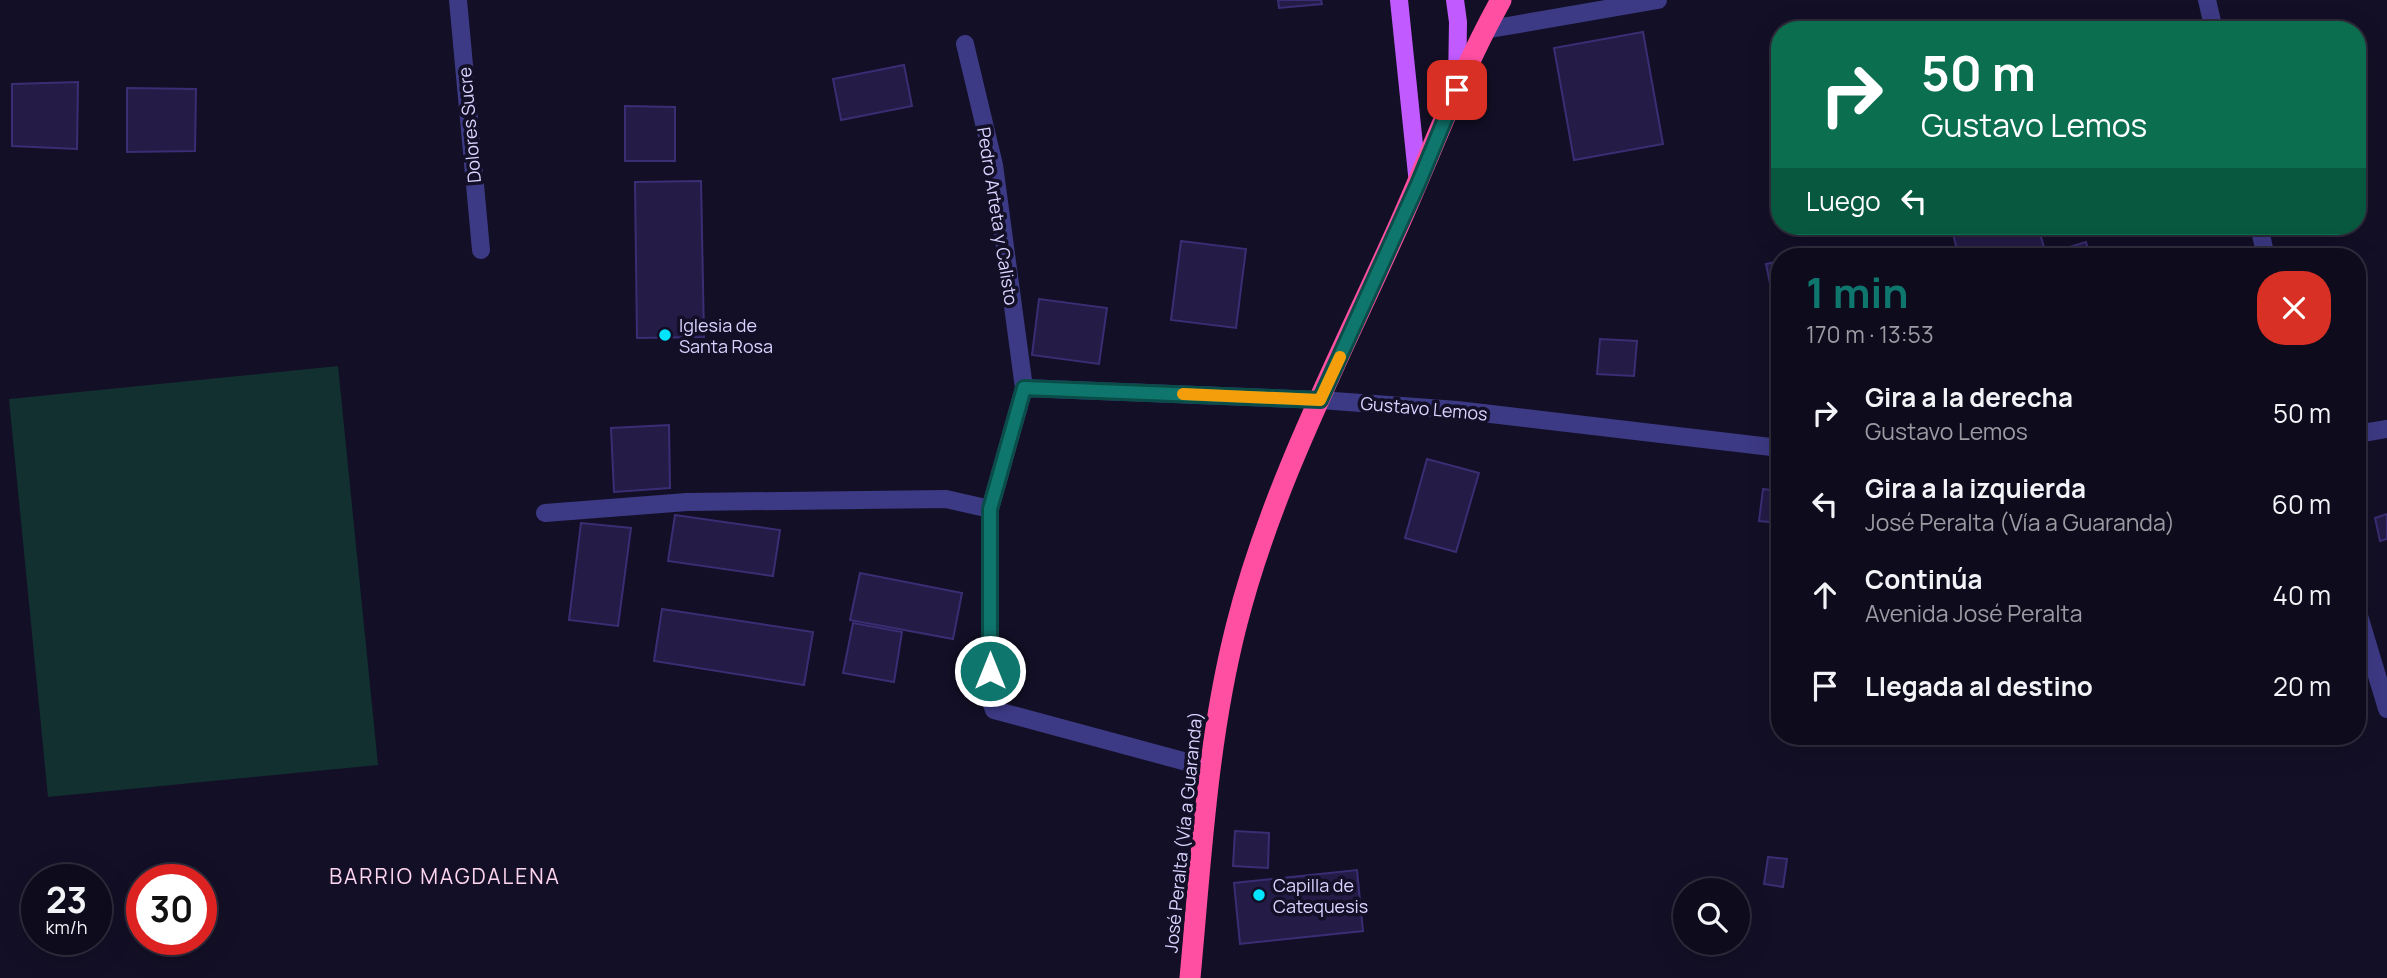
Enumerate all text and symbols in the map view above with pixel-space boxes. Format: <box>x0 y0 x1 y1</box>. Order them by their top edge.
text: 50 m <box>1921 39 2036 106</box>
icon: right <box>1806 49 1897 140</box>
pin <box>1427 60 1487 120</box>
street label: Dolores Sucre <box>452 66 486 184</box>
icon: arrive <box>1438 71 1476 109</box>
text: Gustavo Lemos <box>1921 103 2147 147</box>
street label: Pedro Arteta y Calisto <box>972 125 1024 307</box>
icon: left <box>1895 182 1933 220</box>
text: Luego <box>1806 183 1881 219</box>
text: 1 min <box>1806 263 1909 321</box>
button: close <box>2257 271 2331 345</box>
place label: Iglesia de Santa Rosa <box>679 313 773 358</box>
text: 170 m · 13:53 <box>1806 318 1934 350</box>
marker: Iglesia de Santa Rosa <box>657 327 673 343</box>
text: Gira a la derecha <box>1865 379 2073 415</box>
street label: Gustavo Lemos <box>1360 390 1488 426</box>
icon: right <box>1806 394 1844 432</box>
text: 50 m <box>2273 395 2331 431</box>
text: Gustavo Lemos <box>1865 415 2028 447</box>
text: Gira a la izquierda <box>1865 470 2086 506</box>
icon: left <box>1806 485 1844 523</box>
text: 60 m <box>2272 486 2331 522</box>
text: José Peralta (Vía a Guaranda) <box>1865 506 2175 538</box>
text: Continúa <box>1865 561 1983 597</box>
icon: ahead <box>1806 576 1844 614</box>
text: 40 m <box>2273 577 2331 613</box>
text: Avenida José Peralta <box>1865 597 2083 629</box>
position arrow <box>953 634 1027 708</box>
icon: arrive <box>1806 667 1844 705</box>
text: Llegada al destino <box>1865 668 2093 704</box>
text: 20 m <box>2273 668 2331 704</box>
street label: José Peralta (Vía a Guaranda) <box>1158 710 1208 954</box>
district label: BARRIO MAGDALENA <box>329 862 561 890</box>
speed limit sign: 30 <box>126 864 217 955</box>
place label: Capilla de Catequesis <box>1273 873 1368 918</box>
text: 23 <box>46 876 87 924</box>
map controls <box>1673 878 1750 955</box>
button: search <box>1673 878 1750 955</box>
marker: Capilla de Catequesis <box>1251 887 1267 903</box>
text: km/h <box>46 915 87 939</box>

